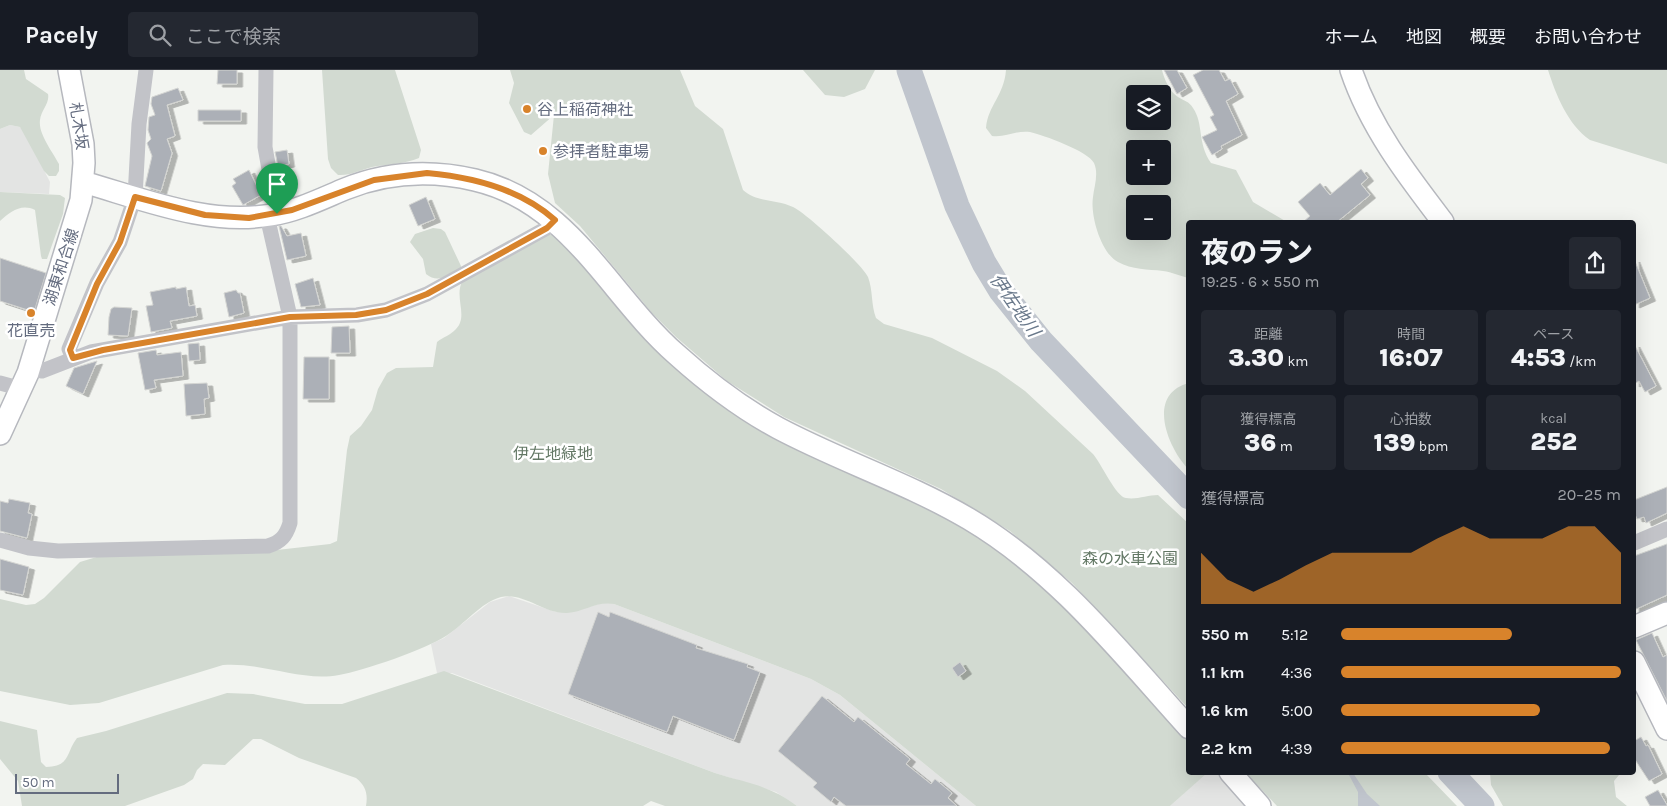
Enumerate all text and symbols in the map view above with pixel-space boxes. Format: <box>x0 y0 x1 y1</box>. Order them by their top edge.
search box <box>128 12 478 57</box>
text: Pacely <box>25 21 98 49</box>
icon: search <box>146 21 174 49</box>
text: ここで検索 <box>186 26 281 48</box>
text: ホーム <box>1325 26 1378 48</box>
text: 地図 <box>1406 26 1442 48</box>
text: 概要 <box>1470 26 1506 48</box>
text: お問い合わせ <box>1534 26 1642 48</box>
map controls <box>1126 85 1171 240</box>
button: layers <box>1126 85 1171 130</box>
place label: 谷上稲荷神社 <box>537 100 633 119</box>
street label: 札木坂 <box>66 101 92 151</box>
marker: 谷上稲荷神社 <box>521 103 533 115</box>
button: + <box>1126 140 1171 185</box>
place label: 参拝者駐車場 <box>553 142 649 161</box>
marker: 参拝者駐車場 <box>537 145 549 157</box>
pin <box>256 163 298 214</box>
icon: arrive <box>263 170 291 198</box>
button: − <box>1126 195 1171 240</box>
street label: 湖東和合線 <box>40 226 82 308</box>
text: 夜のラン <box>1201 236 1313 269</box>
button: share <box>1569 237 1621 289</box>
water label: 伊佐地川 <box>985 269 1046 342</box>
text: 19:25 · 6 × 550 m <box>1201 272 1320 291</box>
marker: 花直売 <box>25 307 37 319</box>
place label: 花直売 <box>7 321 55 340</box>
text: 距離 <box>1254 326 1282 343</box>
text: 時間 <box>1397 326 1425 343</box>
text: ペース <box>1533 326 1574 343</box>
text: 3.30 <box>1228 343 1284 372</box>
text: 16:07 <box>1379 343 1443 372</box>
text: 4:53 <box>1511 343 1566 372</box>
text: km <box>1284 353 1308 370</box>
text: /km <box>1566 353 1596 370</box>
text: kcal <box>1540 410 1567 427</box>
text: 獲得標高 <box>1240 411 1296 428</box>
text: 心拍数 <box>1390 411 1432 428</box>
text: 252 <box>1530 427 1577 456</box>
text: 36 <box>1244 428 1276 457</box>
text: 139 <box>1374 428 1416 457</box>
text: m <box>1276 438 1293 455</box>
text: bpm <box>1416 438 1448 455</box>
park label: 伊左地緑地 <box>513 444 593 463</box>
text: 20–25 m <box>1558 485 1621 504</box>
text: 獲得標高 <box>1201 489 1265 508</box>
park label: 森の水車公園 <box>1082 549 1178 568</box>
text: 550 m <box>1201 625 1249 644</box>
text: 5:12 <box>1281 625 1308 644</box>
text: 1.1 km <box>1201 663 1245 682</box>
text: 4:36 <box>1281 663 1312 682</box>
text: 1.6 km <box>1201 701 1249 720</box>
text: 5:00 <box>1281 701 1313 720</box>
text: 2.2 km <box>1201 739 1253 758</box>
text: 4:39 <box>1281 739 1312 758</box>
scale bar <box>15 771 119 794</box>
text: 50 m <box>22 774 55 791</box>

